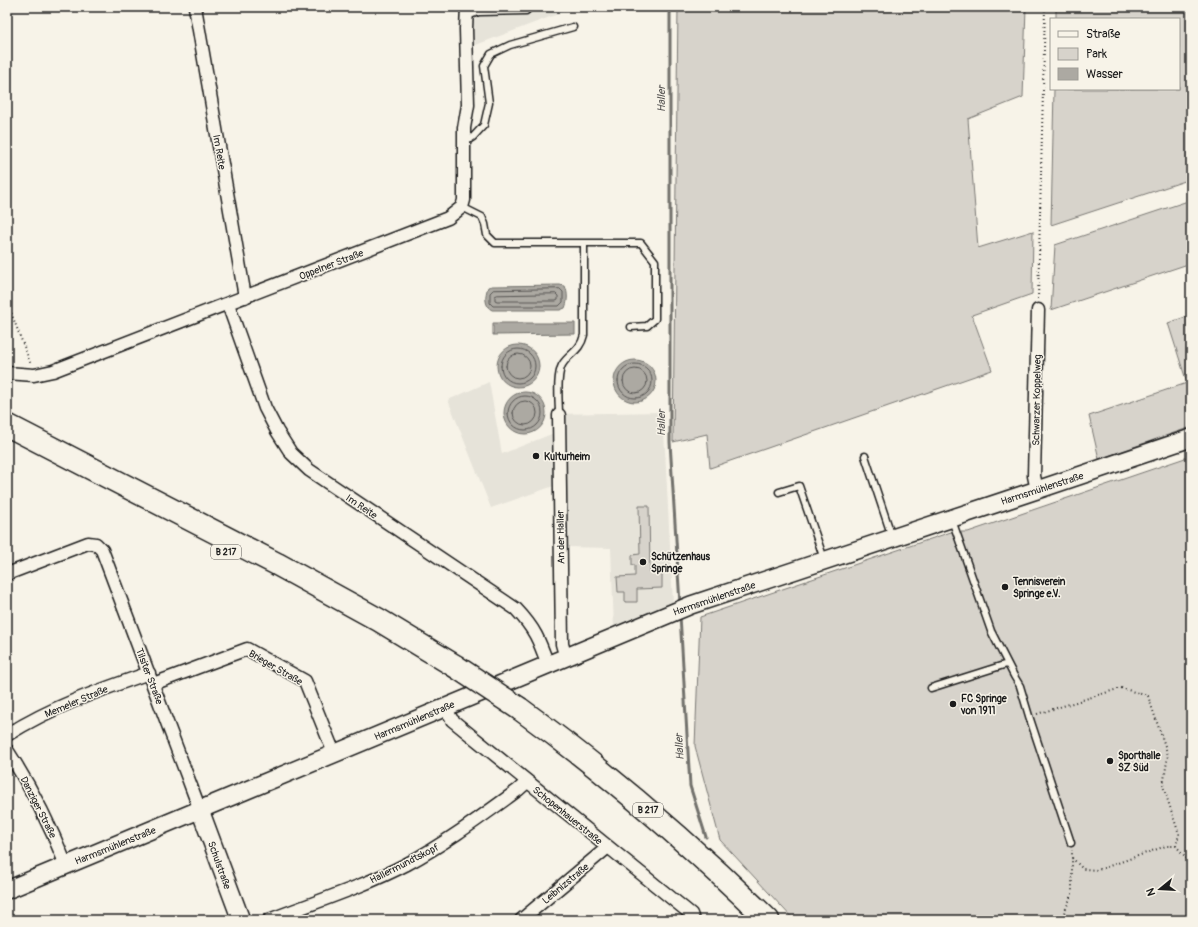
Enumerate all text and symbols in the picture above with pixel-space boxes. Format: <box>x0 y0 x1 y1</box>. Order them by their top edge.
legend <box>1050 18 1180 90</box>
text: Straße <box>1086 27 1120 42</box>
text: Park <box>1086 47 1107 62</box>
text: Wasser <box>1086 67 1123 82</box>
water label: Haller <box>655 84 668 112</box>
street label: Im Reite <box>210 134 228 171</box>
street label: Oppelner Straße <box>298 247 365 283</box>
street label: Schwarzer Koppelweg <box>1030 354 1044 446</box>
water label: Haller <box>655 408 668 436</box>
marker: Kulturheim <box>531 451 541 461</box>
place label: Kulturheim <box>544 451 590 463</box>
street label: Harmsmühlenstraße <box>999 470 1085 508</box>
street label: Im Reite <box>343 492 379 522</box>
street label: An der Haller <box>555 509 567 564</box>
road number: B 217 <box>211 545 241 559</box>
place label: Schützenhaus Springe <box>651 551 711 575</box>
marker: Schützenhaus Springe <box>638 557 648 567</box>
place label: Tennisverein Springe e.V. <box>1012 576 1066 600</box>
street label: Harmsmühlenstraße <box>672 579 757 619</box>
marker: Tennisverein Springe e.V. <box>1000 582 1010 592</box>
street label: Tilsiter Straße <box>133 647 165 706</box>
street label: Brieger Straße <box>246 648 305 688</box>
street label: Memeler Straße <box>43 683 110 721</box>
place label: FC Springe von 1911 <box>960 693 1008 717</box>
street label: Harmsmühlenstraße <box>372 699 456 743</box>
marker: FC Springe von 1911 <box>948 699 958 709</box>
water label: Haller <box>672 731 687 761</box>
place label: Sporthalle SZ Süd <box>1118 750 1162 774</box>
marker: Sporthalle SZ Süd <box>1105 756 1115 766</box>
street label: Danziger Straße <box>17 775 59 840</box>
street label: Schopenhauerstraße <box>530 784 605 848</box>
road number: B 217 <box>633 803 663 817</box>
street label: Harmsmühlenstraße <box>73 824 158 868</box>
street label: Schulstraße <box>205 840 233 891</box>
street label: Hallermundtskopf <box>368 841 441 886</box>
street label: Leibnizstraße <box>540 861 591 907</box>
north arrow <box>1140 869 1180 909</box>
text: N <box>1143 886 1158 897</box>

